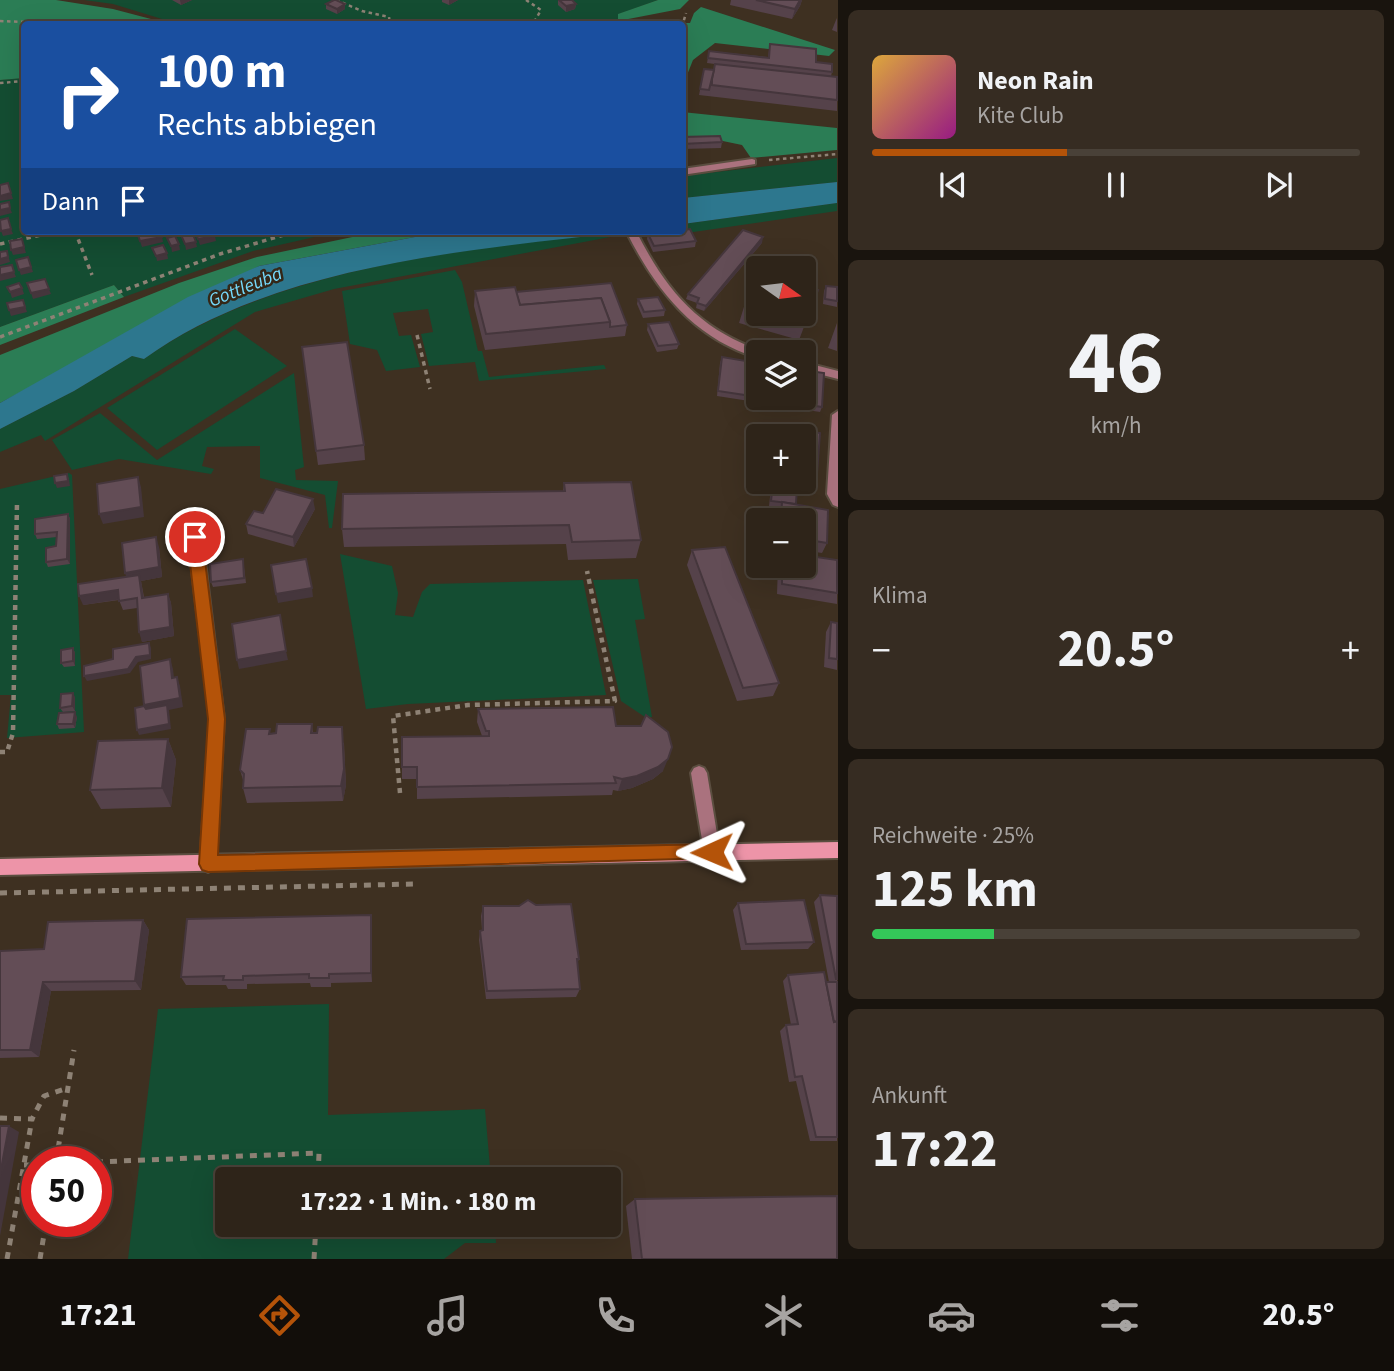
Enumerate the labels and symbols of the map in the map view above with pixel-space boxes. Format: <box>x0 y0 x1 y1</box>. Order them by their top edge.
north arrow <box>746 256 816 326</box>
water label: Gottleuba <box>205 260 286 314</box>
pin <box>165 507 225 567</box>
position arrow <box>675 815 749 889</box>
speed limit sign: 50 <box>21 1146 112 1237</box>

